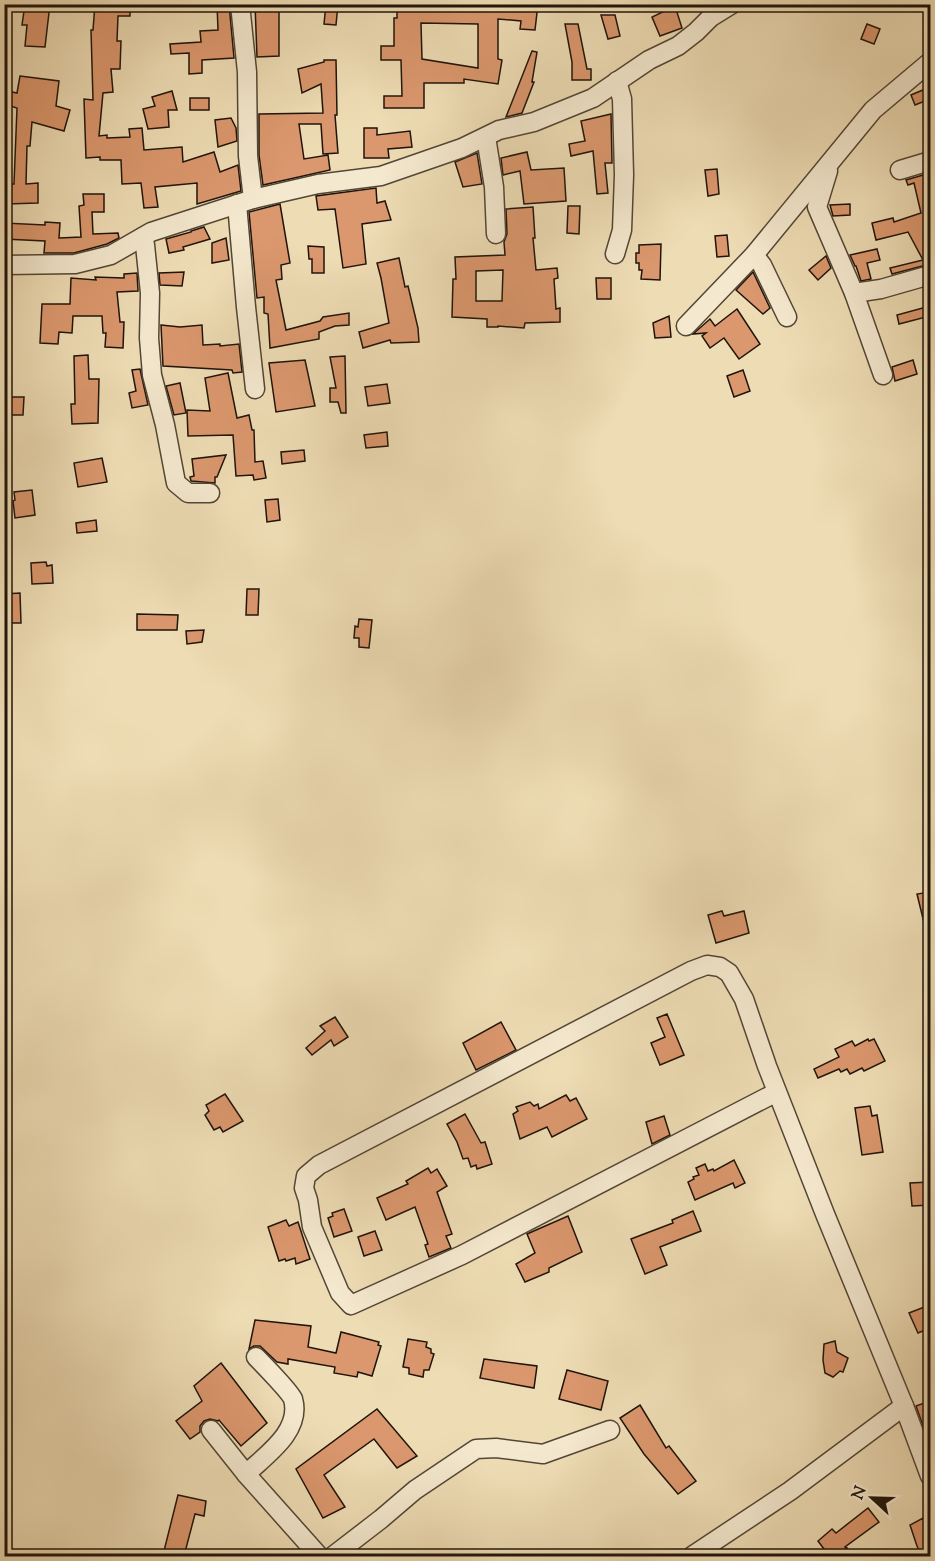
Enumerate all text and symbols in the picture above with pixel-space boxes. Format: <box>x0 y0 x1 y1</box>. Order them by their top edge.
north arrow <box>842 1468 902 1528</box>
text: N <box>847 1483 874 1504</box>

